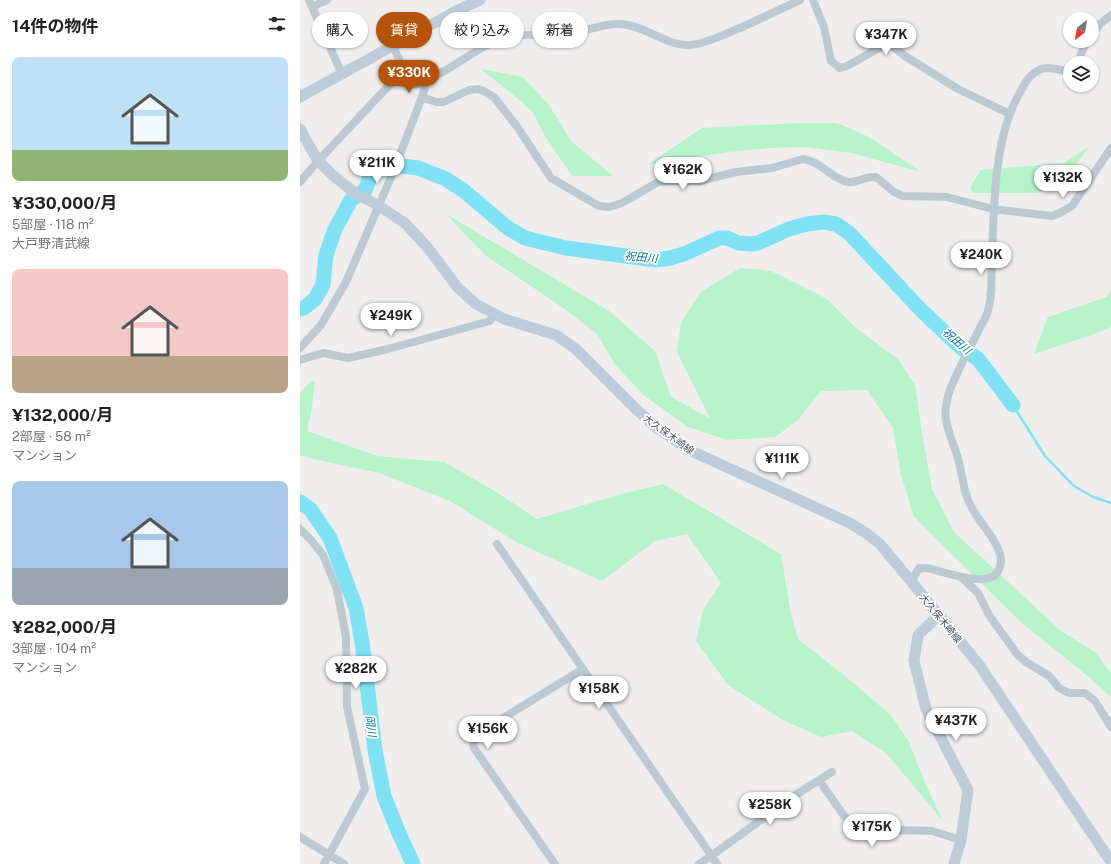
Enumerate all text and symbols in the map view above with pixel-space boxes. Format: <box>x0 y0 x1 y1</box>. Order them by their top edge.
chip: 購入 <box>312 12 368 48</box>
chip: 賃貸 <box>376 12 432 48</box>
chip: 絞り込み <box>440 12 524 48</box>
chip: 新着 <box>532 12 588 48</box>
north arrow <box>1063 12 1099 48</box>
map controls <box>1063 12 1099 92</box>
icon: filters <box>266 13 288 35</box>
text: 14件の物件 <box>12 16 98 36</box>
pin: ¥347K <box>858 22 914 56</box>
text: ¥347K <box>864 27 908 42</box>
button: layers <box>1063 56 1099 92</box>
pin: ¥330K <box>381 60 437 94</box>
text: ¥330K <box>387 65 431 80</box>
icon: home <box>114 83 186 155</box>
pin: ¥211K <box>349 150 405 184</box>
text: ¥211K <box>358 155 396 170</box>
pin: ¥162K <box>655 157 711 191</box>
text: ¥162K <box>663 162 703 177</box>
pin: ¥132K <box>1035 165 1091 199</box>
text: ¥132K <box>1043 170 1083 185</box>
text: ¥330,000/月 <box>12 193 118 213</box>
text: 5部屋 · 118 m² <box>12 217 94 232</box>
text: 大戸野清武線 <box>12 236 90 251</box>
pin: ¥240K <box>953 242 1009 276</box>
text: ¥240K <box>959 247 1003 262</box>
water label: 祝田川 <box>624 250 659 265</box>
icon: home <box>114 295 186 367</box>
pin: ¥249K <box>363 303 419 337</box>
text: ¥249K <box>369 308 413 323</box>
water label: 祝田川 <box>941 326 974 357</box>
text: ¥132,000/月 <box>12 405 114 425</box>
street label: 大久保木崎線 <box>641 412 697 456</box>
text: 2部屋 · 58 m² <box>12 429 91 444</box>
pin: ¥111K <box>754 446 810 480</box>
text: マンション <box>12 448 77 463</box>
text: ¥111K <box>765 451 799 466</box>
icon: home <box>114 507 186 579</box>
street label: 大久保木崎線 <box>917 591 965 645</box>
text: ¥282,000/月 <box>12 617 117 637</box>
text: 3部屋 · 104 m² <box>12 641 96 656</box>
pin: ¥282K <box>328 656 384 690</box>
text: マンション <box>12 660 77 675</box>
text: ¥282K <box>334 661 378 676</box>
pin: ¥158K <box>571 676 627 710</box>
text: ¥158K <box>579 681 619 696</box>
pin: ¥437K <box>928 708 984 742</box>
text: ¥437K <box>935 713 977 728</box>
water label: 岡川 <box>364 714 379 739</box>
pin: ¥156K <box>460 716 516 750</box>
text: ¥156K <box>468 721 508 736</box>
pin: ¥258K <box>742 792 798 826</box>
text: ¥258K <box>748 797 792 812</box>
pin: ¥175K <box>844 814 900 848</box>
text: ¥175K <box>852 819 892 834</box>

